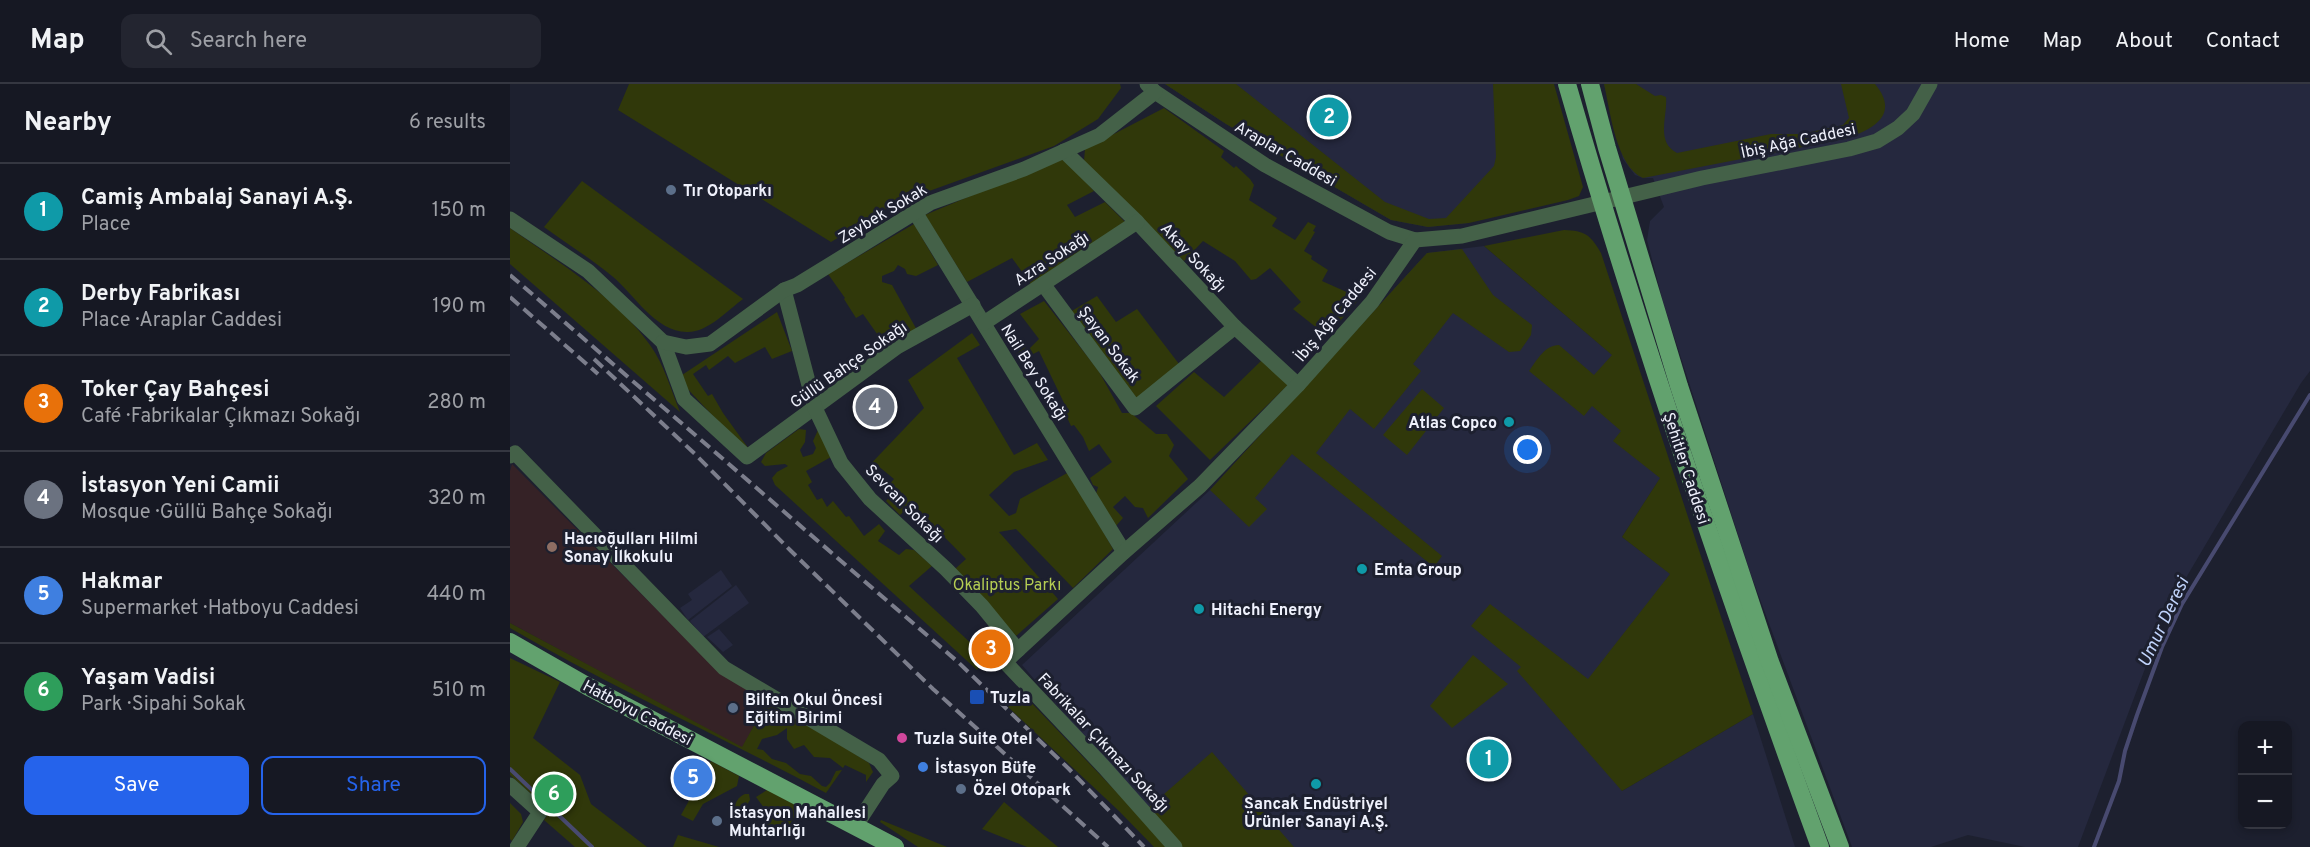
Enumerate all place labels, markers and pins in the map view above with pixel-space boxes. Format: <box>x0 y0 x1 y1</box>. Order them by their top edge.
pin: 2 <box>1310 94 1348 140</box>
place label: Tır Otoparkı <box>683 182 772 202</box>
marker: Tır Otoparkı <box>664 183 678 197</box>
pin: 4 <box>856 384 895 430</box>
place label: Atlas Copco <box>1408 414 1497 434</box>
marker: Atlas Copco <box>1502 415 1516 429</box>
place label: Hacıoğulları Hilmi Sonay İlkokulu <box>564 530 698 568</box>
marker: Hacıoğulları Hilmi Sonay İlkokulu <box>545 540 559 554</box>
place label: Emta Group <box>1374 561 1462 581</box>
marker: Emta Group <box>1355 562 1369 576</box>
place label: Hitachi Energy <box>1211 601 1322 621</box>
marker: Hitachi Energy <box>1192 602 1206 616</box>
pin: 3 <box>972 626 1010 672</box>
marker: Tuzla <box>968 688 986 706</box>
place label: Bilfen Okul Öncesi Eğitim Birimi <box>745 689 882 729</box>
place label: Tuzla <box>990 689 1030 709</box>
marker: Bilfen Okul Öncesi Eğitim Birimi <box>726 701 740 715</box>
place label: Tuzla Suite Otel <box>914 730 1033 750</box>
marker: Tuzla Suite Otel <box>895 731 909 745</box>
pin: 1 <box>1470 736 1508 782</box>
pin: 5 <box>674 756 712 800</box>
place label: İstasyon Büfe <box>935 757 1036 779</box>
marker: İstasyon Büfe <box>916 760 930 774</box>
pin: 6 <box>534 772 573 816</box>
marker: Sancak Endüstriyel Ürünler Sanayi A.Ş. <box>1309 777 1323 791</box>
place label: Özel Otopark <box>973 779 1071 801</box>
marker: Özel Otopark <box>954 782 968 796</box>
place label: Sancak Endüstriyel Ürünler Sanayi A.Ş. <box>1244 795 1388 833</box>
place label: İstasyon Mahallesi Muhtarlığı <box>729 802 866 842</box>
marker: İstasyon Mahallesi Muhtarlığı <box>710 814 724 828</box>

